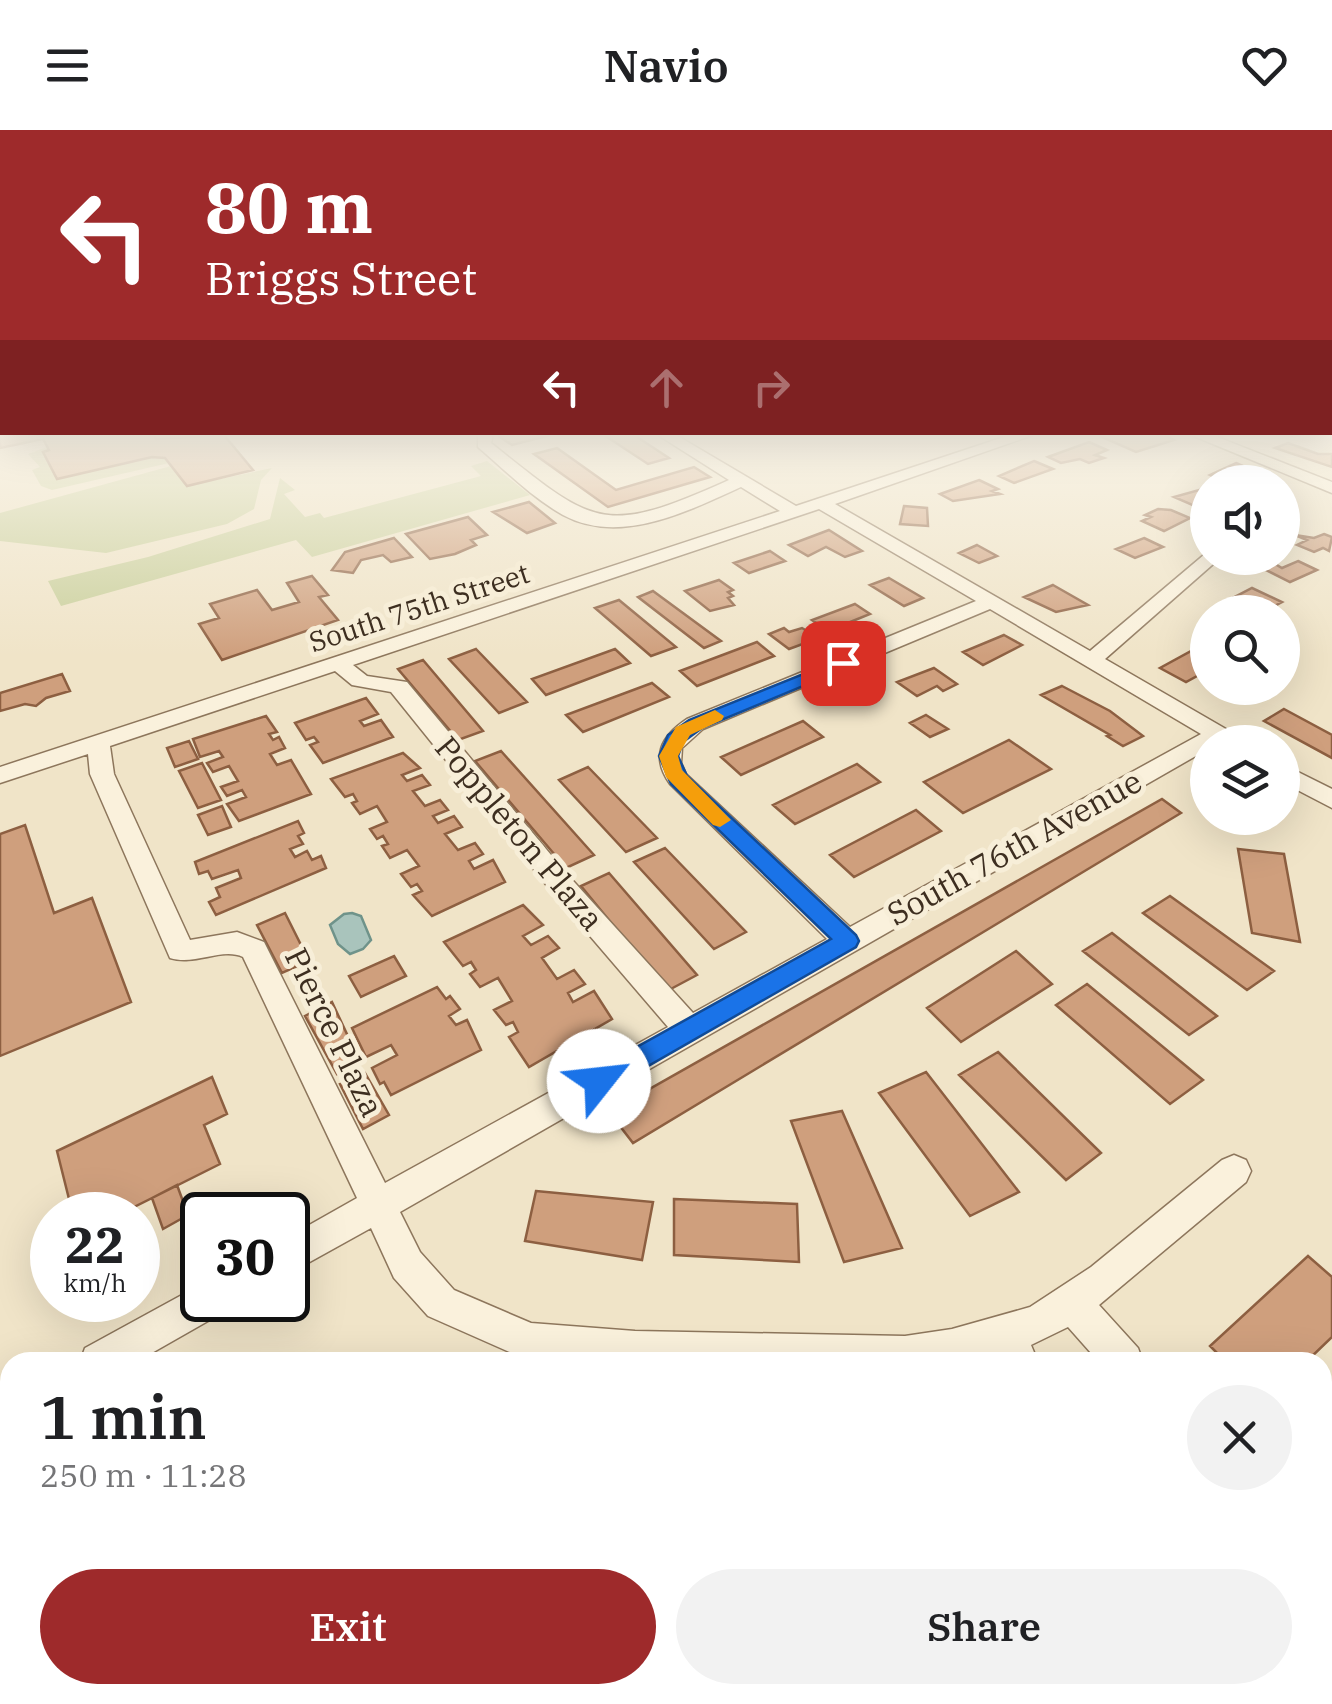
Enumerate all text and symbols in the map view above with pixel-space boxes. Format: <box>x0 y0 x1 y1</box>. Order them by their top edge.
text: Navio <box>603 36 729 94</box>
icon: menu <box>40 38 95 93</box>
icon: heart <box>1237 38 1292 93</box>
text: 80 m <box>205 161 373 252</box>
icon: left <box>40 170 170 300</box>
text: Briggs Street <box>205 249 477 307</box>
icon: left <box>534 360 589 415</box>
icon: ahead <box>639 360 694 415</box>
icon: right <box>744 360 799 415</box>
map controls <box>1190 465 1300 835</box>
button: sound <box>1190 465 1300 575</box>
street label: South 75th Street <box>304 554 534 660</box>
button: search <box>1190 595 1300 705</box>
pin <box>801 621 886 706</box>
icon: arrive <box>816 636 871 691</box>
button: layers <box>1190 725 1300 835</box>
street label: Poppleton Plaza <box>426 727 614 939</box>
street label: South 76th Avenue <box>879 760 1149 934</box>
street label: Pierce Plaza <box>276 941 394 1123</box>
position arrow <box>547 1029 651 1133</box>
speed limit sign: 30 <box>180 1192 310 1322</box>
text: 22 <box>65 1212 125 1277</box>
text: km/h <box>63 1266 127 1299</box>
text: 1 min <box>40 1377 207 1456</box>
button: close <box>1187 1385 1292 1490</box>
text: 250 m · 11:28 <box>40 1454 247 1496</box>
button: Exit <box>40 1569 656 1684</box>
button: Share <box>676 1569 1292 1684</box>

